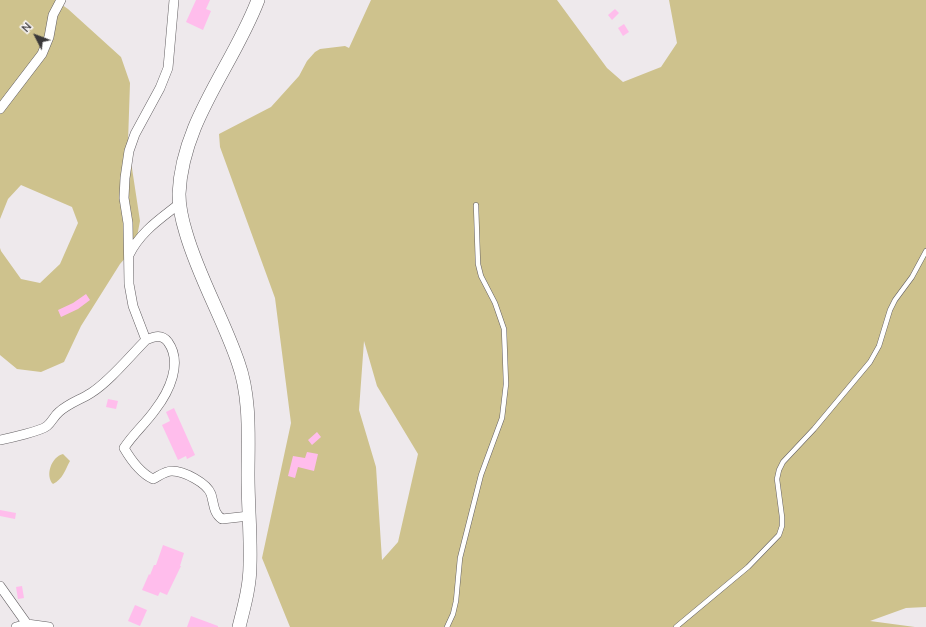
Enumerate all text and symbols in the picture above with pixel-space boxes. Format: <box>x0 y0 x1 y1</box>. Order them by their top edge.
north arrow <box>16 16 56 56</box>
text: N <box>18 20 35 36</box>

